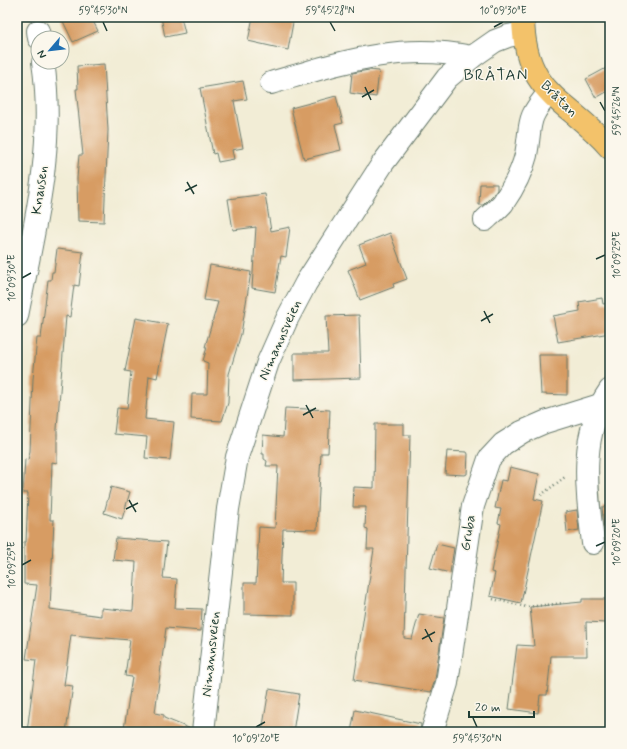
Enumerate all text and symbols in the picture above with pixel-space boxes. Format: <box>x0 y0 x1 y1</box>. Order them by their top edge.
text: 59°45'30"N <box>78 4 128 18</box>
text: 59°45'28"N <box>305 4 355 18</box>
text: 10°09'30"E <box>480 4 527 18</box>
north arrow <box>30 30 70 70</box>
text: N <box>34 48 50 61</box>
district label: BRÅTAN <box>464 65 528 86</box>
street label: Bråtan <box>537 77 581 121</box>
text: 59°45'26"N <box>610 86 624 136</box>
street label: Knausen <box>28 164 52 216</box>
text: 10°09'25"E <box>610 231 624 278</box>
text: 10°09'30"E <box>5 254 19 301</box>
street label: Nimannsveien <box>254 297 306 383</box>
street label: Gruba <box>456 514 480 552</box>
text: 10°09'20"E <box>610 518 624 566</box>
text: 10°09'25"E <box>5 541 19 588</box>
street label: Nimannsveien <box>198 610 224 698</box>
scale bar <box>469 693 534 719</box>
text: 20 m <box>475 700 501 716</box>
text: 10°09'20"E <box>232 732 280 746</box>
text: 59°45'30"N <box>452 732 502 746</box>

